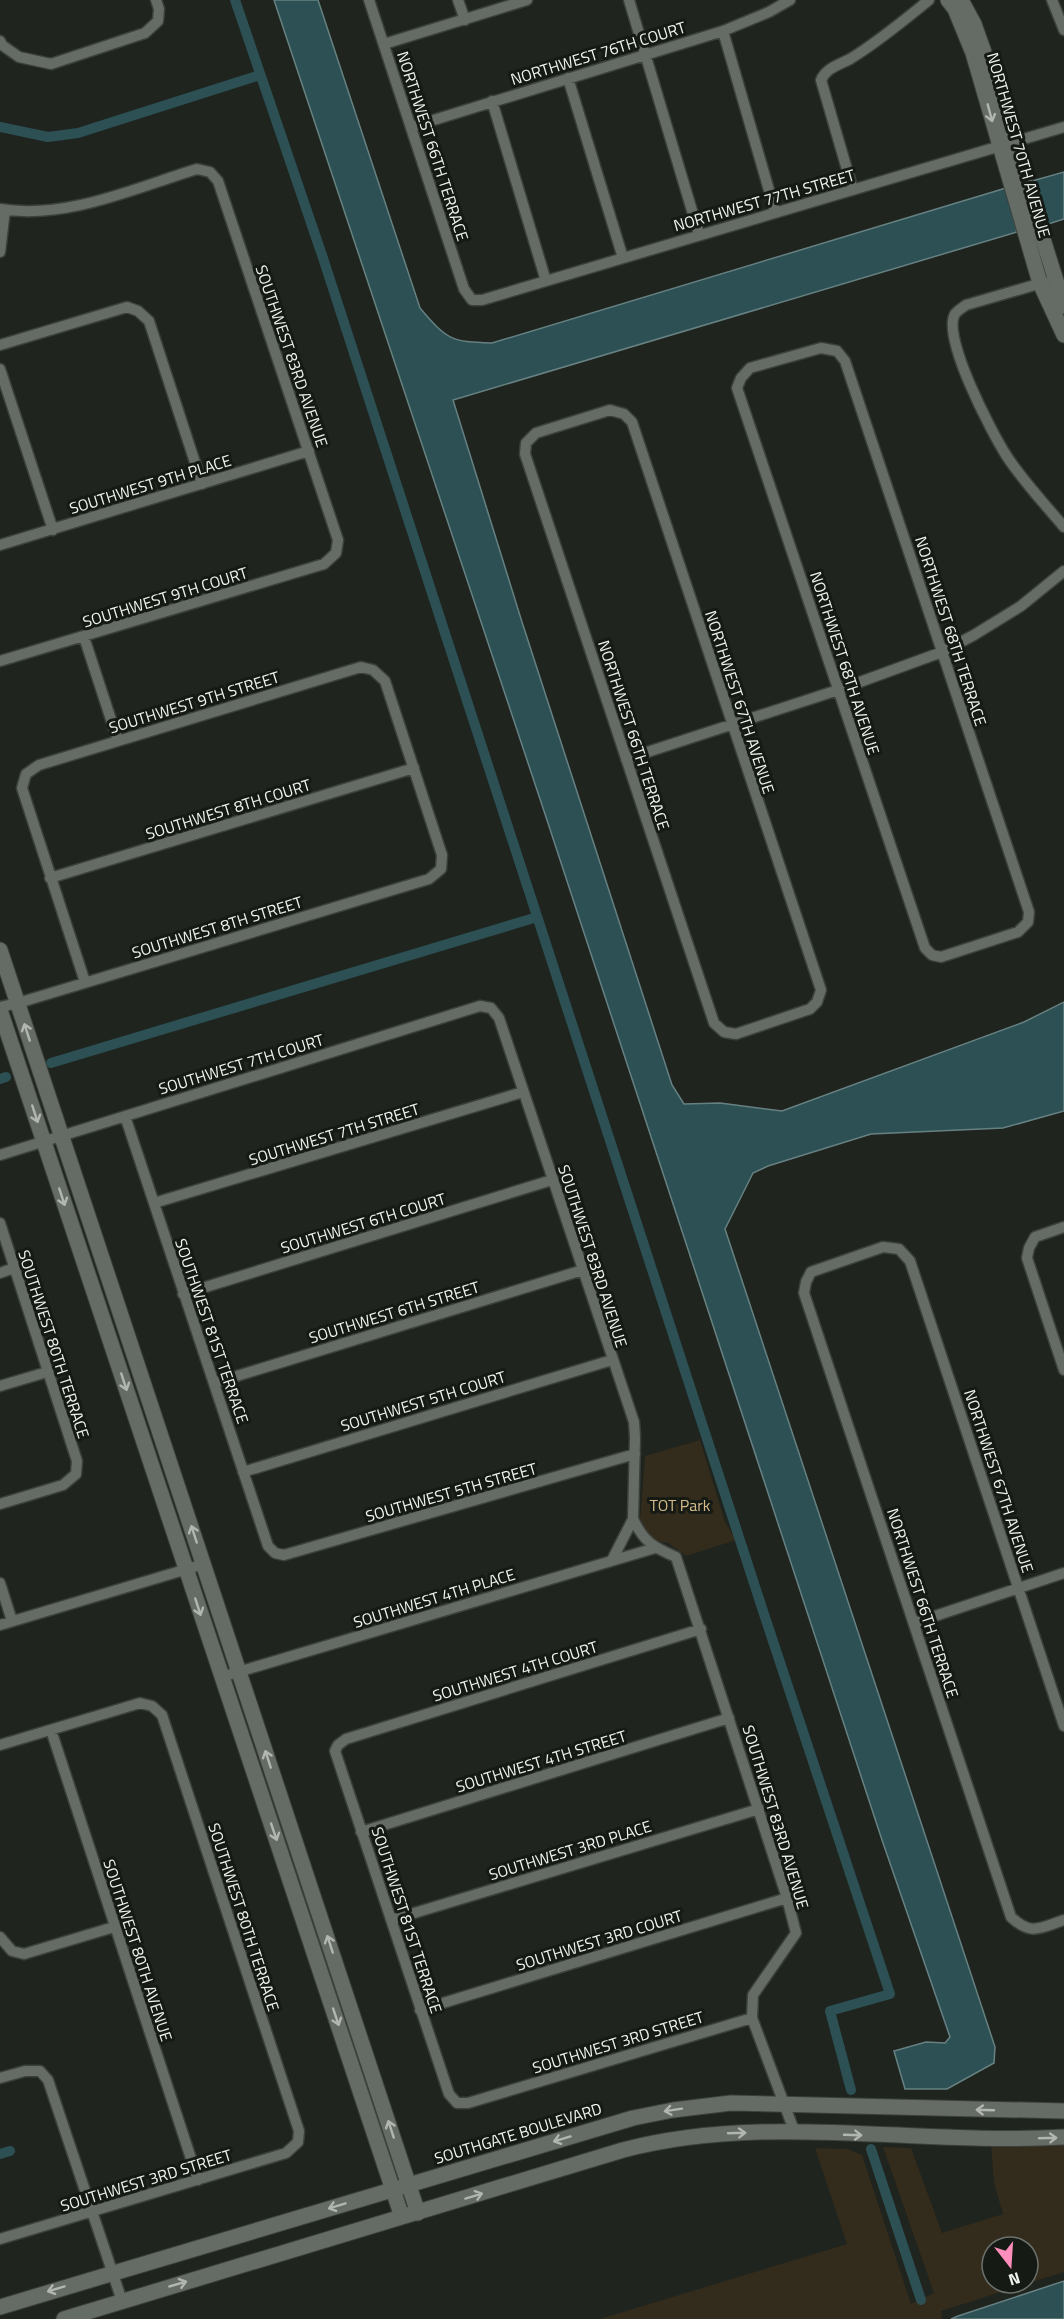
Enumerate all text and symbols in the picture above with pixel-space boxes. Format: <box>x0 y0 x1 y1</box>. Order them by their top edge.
street label: NORTHWEST 76TH COURT <box>507 15 689 91</box>
street label: NORTHWEST 66TH TERRACE <box>391 48 475 244</box>
street label: NORTHWEST 70TH AVENUE <box>981 50 1057 241</box>
one-way arrow <box>985 103 996 122</box>
street label: NORTHWEST 77TH STREET <box>671 162 858 237</box>
street label: SOUTHWEST 83RD AVENUE <box>250 262 335 450</box>
street label: SOUTHWEST 9TH PLACE <box>66 448 234 520</box>
street label: NORTHWEST 68TH TERRACE <box>909 533 993 729</box>
street label: SOUTHWEST 9TH COURT <box>79 560 251 634</box>
street label: NORTHWEST 68TH AVENUE <box>804 568 886 758</box>
street label: NORTHWEST 67TH AVENUE <box>699 607 781 797</box>
street label: NORTHWEST 66TH TERRACE <box>592 637 676 833</box>
street label: SOUTHWEST 9TH STREET <box>106 664 283 739</box>
street label: SOUTHWEST 8TH COURT <box>142 772 314 846</box>
street label: SOUTHWEST 8TH STREET <box>129 889 306 964</box>
one-way arrow <box>21 1023 32 1042</box>
street label: SOUTHWEST 7TH COURT <box>155 1027 327 1101</box>
street label: SOUTHWEST 7TH STREET <box>246 1096 423 1171</box>
one-way arrow <box>30 1104 41 1123</box>
street label: SOUTHWEST 83RD AVENUE <box>552 1161 634 1351</box>
street label: SOUTHWEST 6TH COURT <box>277 1186 449 1260</box>
one-way arrow <box>58 1187 69 1206</box>
street label: SOUTHWEST 81ST TERRACE <box>169 1235 255 1427</box>
street label: SOUTHWEST 80TH TERRACE <box>12 1247 96 1441</box>
street label: SOUTHWEST 6TH STREET <box>306 1274 483 1349</box>
street label: SOUTHWEST 5TH COURT <box>337 1364 509 1438</box>
one-way arrow <box>119 1372 130 1391</box>
street label: NORTHWEST 67TH AVENUE <box>958 1386 1040 1576</box>
street label: SOUTHWEST 5TH STREET <box>363 1456 540 1528</box>
park label: TOT Park <box>650 1493 711 1517</box>
street label: NORTHWEST 66TH TERRACE <box>881 1505 965 1701</box>
one-way arrow <box>187 1525 198 1544</box>
street label: SOUTHWEST 4TH PLACE <box>350 1562 518 1634</box>
one-way arrow <box>193 1597 204 1616</box>
street label: SOUTHWEST 4TH COURT <box>429 1634 601 1708</box>
street label: SOUTHWEST 83RD AVENUE <box>737 1722 815 1912</box>
street label: SOUTHWEST 4TH STREET <box>453 1723 630 1798</box>
one-way arrow <box>262 1750 273 1769</box>
street label: SOUTHWEST 3RD PLACE <box>486 1814 654 1886</box>
street label: SOUTHWEST 80TH TERRACE <box>202 1820 286 2014</box>
one-way arrow <box>269 1822 280 1841</box>
street label: SOUTHWEST 81ST TERRACE <box>366 1824 449 2016</box>
street label: SOUTHWEST 80TH AVENUE <box>97 1856 179 2044</box>
street label: SOUTHWEST 3RD COURT <box>513 1903 686 1977</box>
one-way arrow <box>323 1935 334 1954</box>
street label: SOUTHWEST 3RD STREET <box>529 2004 707 2080</box>
one-way arrow <box>331 2007 342 2026</box>
street label: SOUTHGATE BOULEVARD <box>431 2096 605 2170</box>
one-way arrow <box>975 2104 995 2115</box>
one-way arrow <box>664 2105 683 2116</box>
one-way arrow <box>385 2120 396 2139</box>
one-way arrow <box>726 2127 746 2138</box>
one-way arrow <box>843 2129 863 2141</box>
one-way arrow <box>1038 2132 1058 2144</box>
one-way arrow <box>553 2134 572 2145</box>
street label: SOUTHWEST 3RD STREET <box>57 2142 235 2218</box>
one-way arrow <box>464 2190 483 2201</box>
one-way arrow <box>328 2201 347 2212</box>
north arrow <box>980 2235 1040 2295</box>
text: N <box>1006 2266 1023 2292</box>
one-way arrow <box>168 2278 187 2289</box>
one-way arrow <box>47 2284 66 2295</box>

